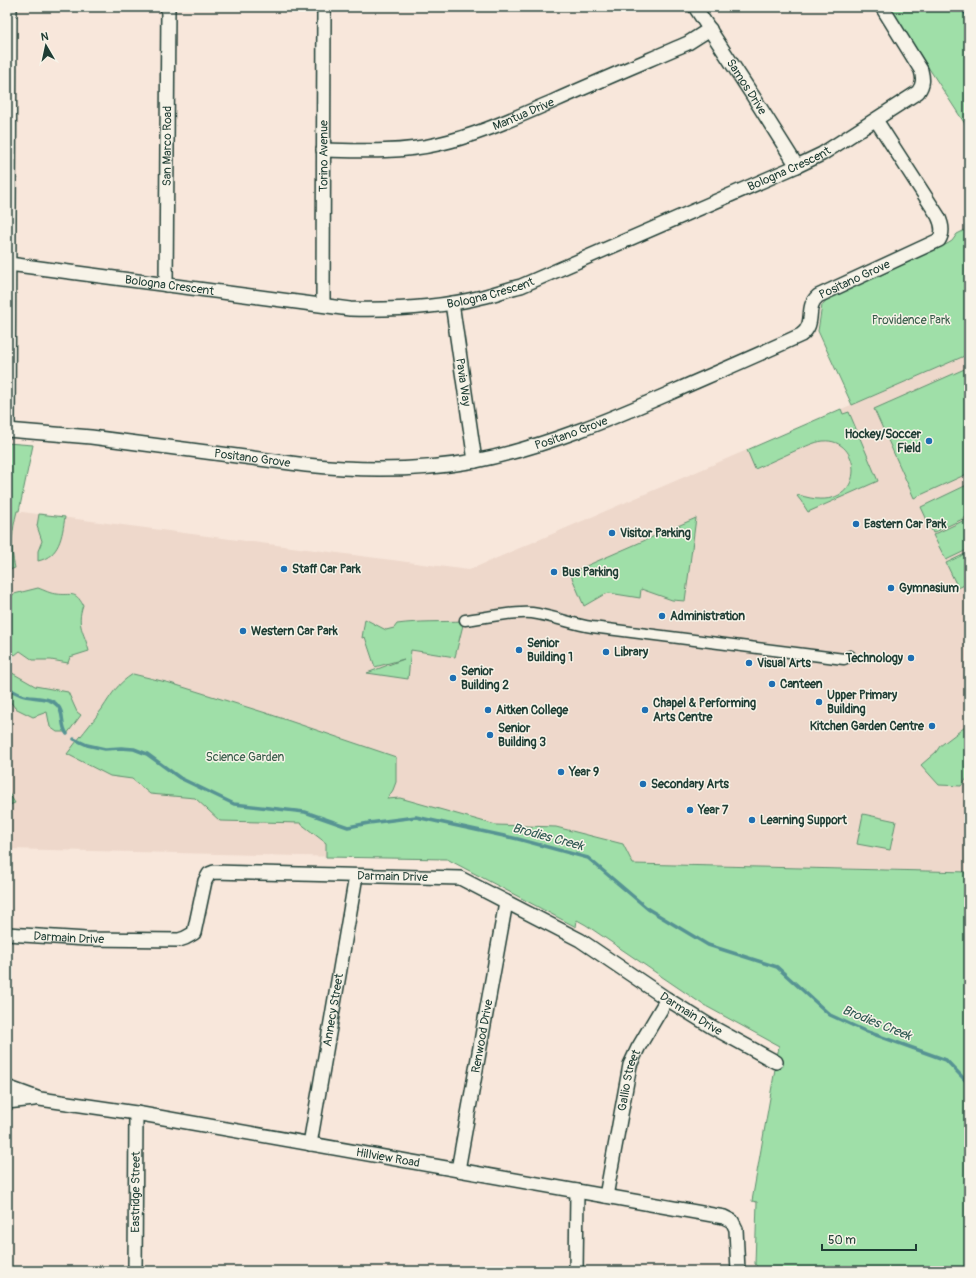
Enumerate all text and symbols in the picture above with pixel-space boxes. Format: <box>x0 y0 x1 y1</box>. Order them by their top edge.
north arrow <box>26 26 66 66</box>
text: N <box>40 30 50 44</box>
street label: Samos Drive <box>723 56 770 117</box>
street label: Mantua Drive <box>490 94 556 134</box>
street label: San Marco Road <box>159 106 175 186</box>
street label: Torino Avenue <box>316 120 331 192</box>
street label: Bologna Crescent <box>745 143 834 194</box>
street label: Positano Grove <box>816 256 892 302</box>
street label: Bologna Crescent <box>124 272 215 299</box>
street label: Bologna Crescent <box>446 274 536 311</box>
park label: Providence Park <box>872 313 950 328</box>
street label: Pavia Way <box>453 357 474 407</box>
street label: Positano Grove <box>533 413 610 453</box>
place label: Hockey/Soccer Field <box>845 427 922 456</box>
marker: Hockey/Soccer Field <box>924 436 934 446</box>
street label: Positano Grove <box>213 446 291 470</box>
place label: Eastern Car Park <box>864 517 947 532</box>
marker: Eastern Car Park <box>851 519 861 529</box>
place label: Visitor Parking <box>620 526 691 541</box>
marker: Visitor Parking <box>607 528 617 538</box>
place label: Staff Car Park <box>292 562 362 577</box>
marker: Staff Car Park <box>279 564 289 574</box>
place label: Bus Parking <box>562 565 619 580</box>
marker: Bus Parking <box>549 567 559 577</box>
place label: Gymnasium <box>899 581 959 596</box>
marker: Gymnasium <box>886 583 896 593</box>
place label: Administration <box>670 609 745 624</box>
marker: Administration <box>657 611 667 621</box>
place label: Western Car Park <box>251 624 339 639</box>
marker: Western Car Park <box>238 626 248 636</box>
place label: Senior Building 1 <box>527 636 573 665</box>
marker: Senior Building 1 <box>514 645 524 655</box>
place label: Library <box>614 645 649 660</box>
marker: Library <box>601 647 611 657</box>
place label: Technology <box>844 651 904 666</box>
marker: Technology <box>906 653 916 663</box>
place label: Visual Arts <box>757 656 811 671</box>
marker: Visual Arts <box>744 658 754 668</box>
place label: Senior Building 2 <box>461 664 509 693</box>
marker: Senior Building 2 <box>448 673 458 683</box>
place label: Canteen <box>780 677 823 692</box>
marker: Canteen <box>767 679 777 689</box>
place label: Upper Primary Building <box>827 688 898 717</box>
place label: Chapel & Performing Arts Centre <box>653 696 756 725</box>
marker: Upper Primary Building <box>814 697 824 707</box>
place label: Aitken College <box>496 703 569 718</box>
marker: Aitken College <box>483 705 493 715</box>
marker: Chapel & Performing Arts Centre <box>640 705 650 715</box>
place label: Kitchen Garden Centre <box>810 719 925 734</box>
place label: Senior Building 3 <box>498 721 546 750</box>
marker: Kitchen Garden Centre <box>927 721 937 731</box>
marker: Senior Building 3 <box>485 730 495 740</box>
park label: Science Garden <box>206 750 284 765</box>
place label: Year 9 <box>568 765 599 780</box>
marker: Year 9 <box>556 767 566 777</box>
place label: Secondary Arts <box>651 777 730 792</box>
marker: Secondary Arts <box>638 779 648 789</box>
place label: Year 7 <box>697 803 729 818</box>
marker: Year 7 <box>685 805 695 815</box>
place label: Learning Support <box>760 813 848 828</box>
marker: Learning Support <box>747 815 757 825</box>
water label: Brodies Creek <box>511 820 587 855</box>
street label: Darmain Drive <box>357 868 428 885</box>
street label: Darmain Drive <box>33 928 104 947</box>
street label: Annecy Street <box>319 972 347 1048</box>
street label: Darmain Drive <box>657 989 725 1039</box>
street label: Renwood Drive <box>468 998 496 1074</box>
water label: Brodies Creek <box>840 1002 915 1045</box>
street label: Gallio Street <box>614 1047 644 1112</box>
street label: Hillview Road <box>355 1145 421 1171</box>
street label: Eastridge Street <box>128 1151 143 1233</box>
scale bar <box>822 1226 916 1252</box>
text: 50 m <box>828 1233 856 1248</box>

